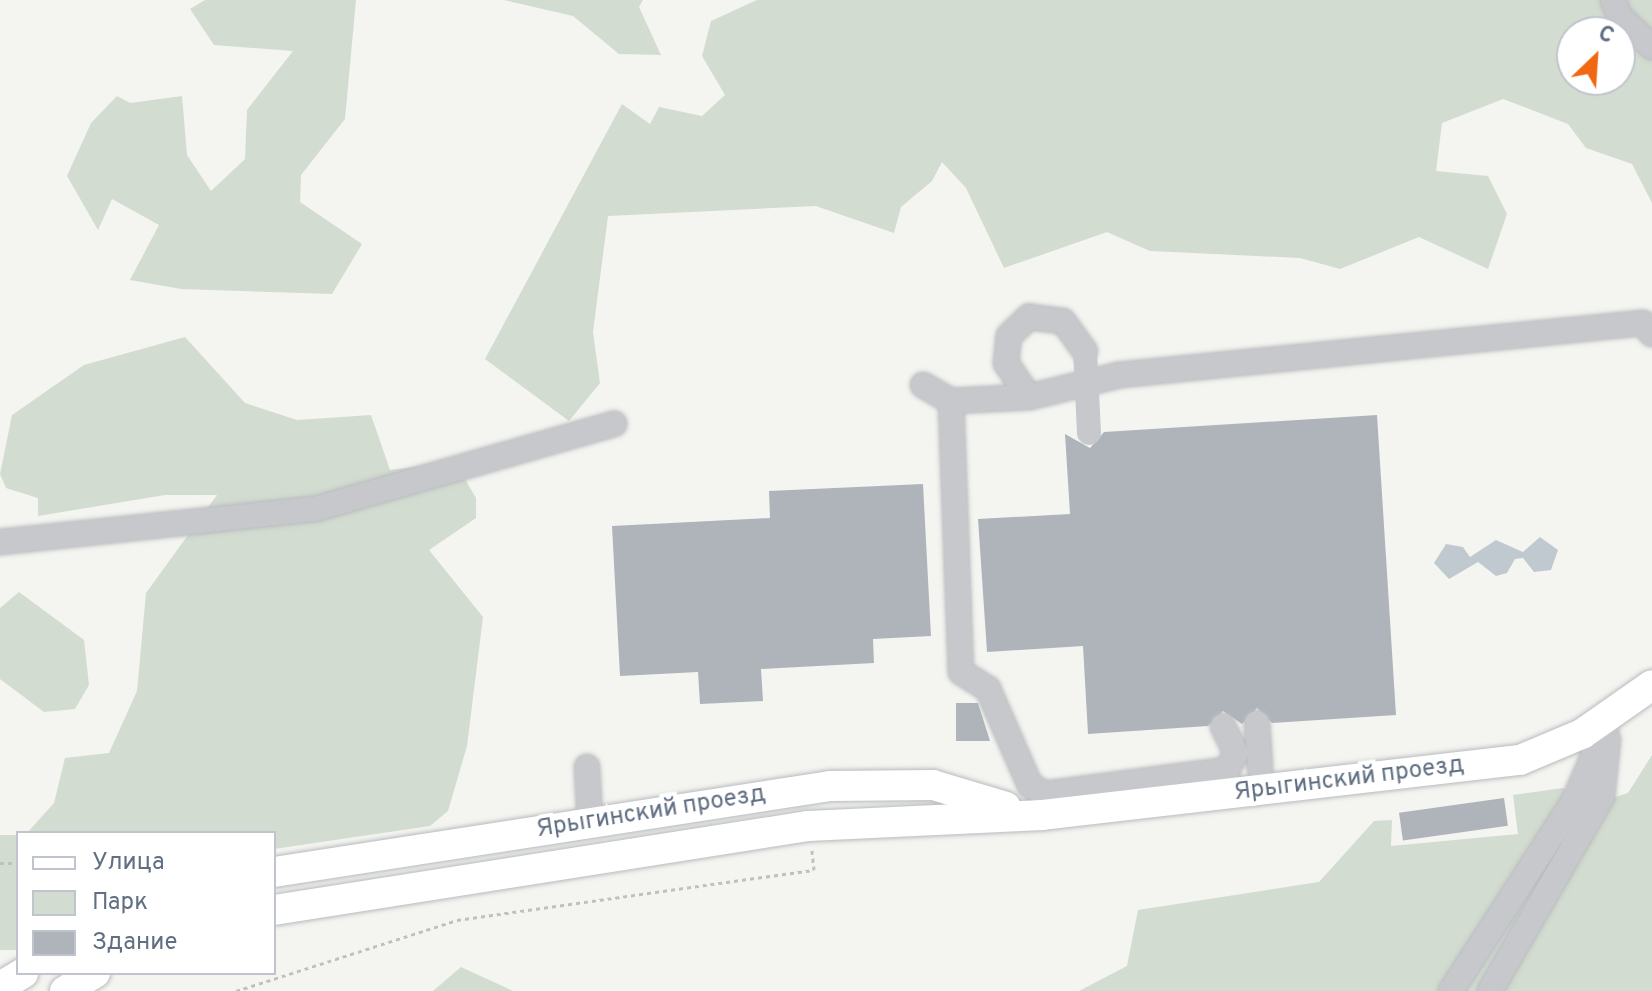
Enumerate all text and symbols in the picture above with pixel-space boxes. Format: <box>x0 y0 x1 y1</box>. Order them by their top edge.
north arrow <box>1556 16 1636 96</box>
text: С <box>1593 20 1618 51</box>
street label: Ярыгинский проезд <box>1232 752 1466 808</box>
street label: Ярыгинский проезд <box>534 781 768 845</box>
legend <box>16 831 276 975</box>
text: Улица <box>92 848 165 878</box>
text: Парк <box>92 888 148 918</box>
text: Здание <box>92 928 178 958</box>

